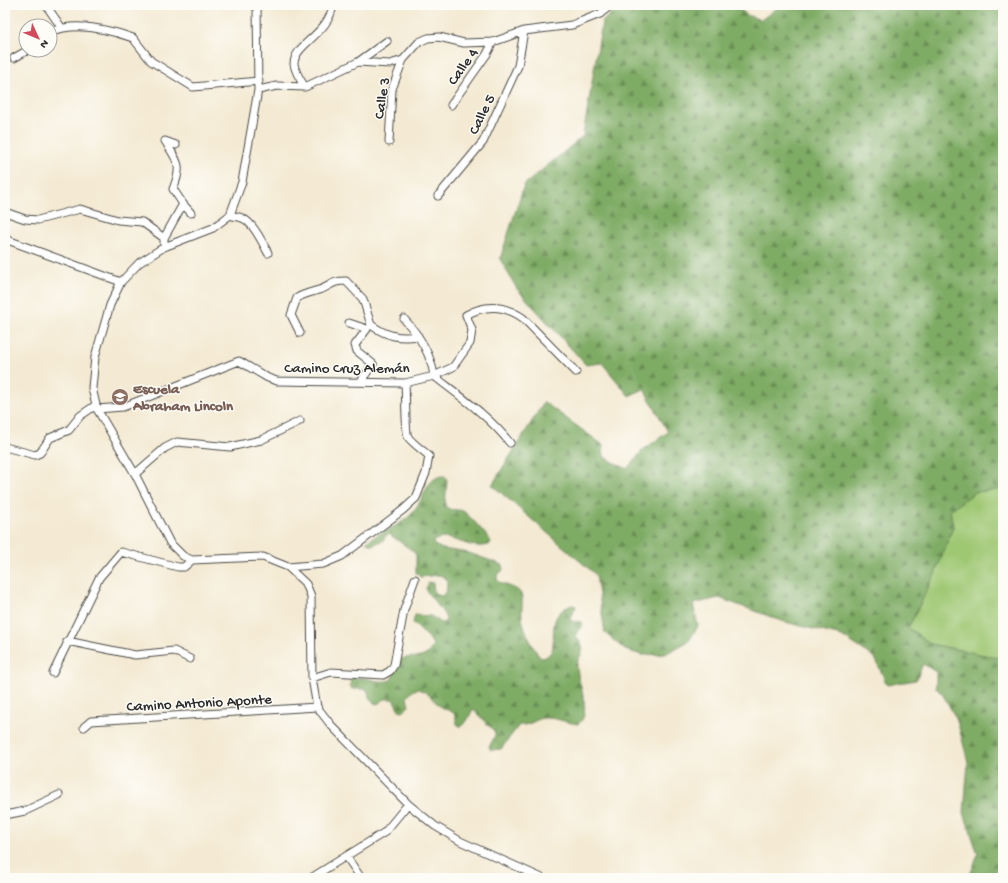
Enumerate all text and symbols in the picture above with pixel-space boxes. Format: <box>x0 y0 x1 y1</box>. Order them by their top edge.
north arrow <box>18 18 58 58</box>
text: N <box>37 37 51 50</box>
street label: Calle 4 <box>444 45 483 89</box>
street label: Calle 3 <box>371 76 395 121</box>
street label: Calle 5 <box>465 92 500 138</box>
street label: Camino Cruz Alemán <box>284 360 410 378</box>
place label: Escuela Abraham Lincoln <box>132 381 234 416</box>
school or university icon: Escuela Abraham Lincoln <box>110 387 130 407</box>
street label: Camino Antonio Aponte <box>126 691 272 717</box>

